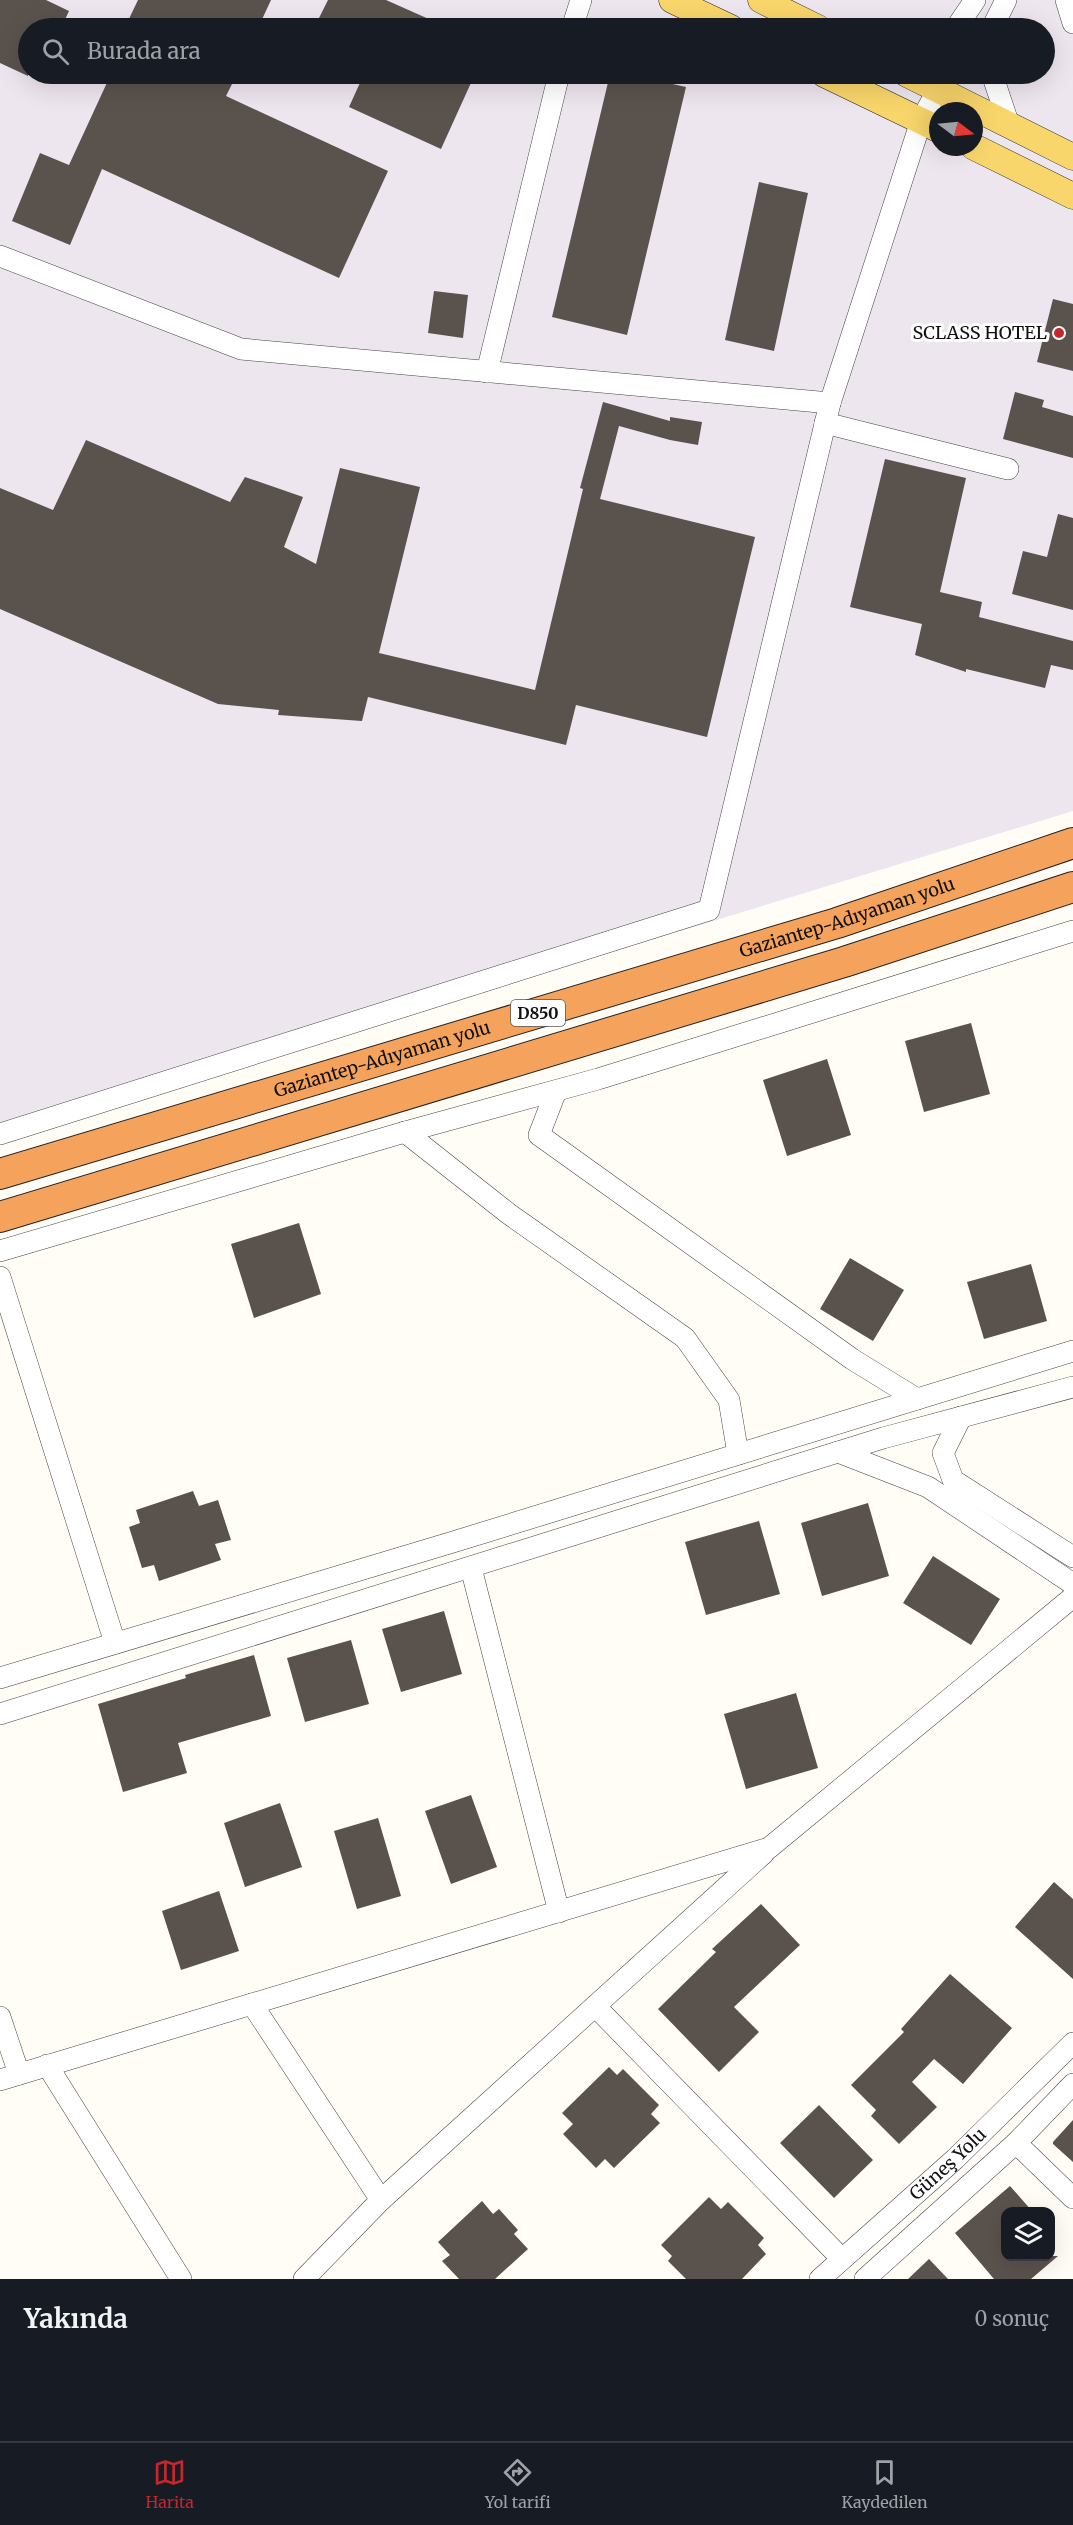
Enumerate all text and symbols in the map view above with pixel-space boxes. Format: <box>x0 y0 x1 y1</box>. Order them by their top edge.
search box <box>18 18 1055 84</box>
icon: search <box>39 35 72 68</box>
text: Burada ara <box>87 37 201 65</box>
north arrow <box>929 102 983 156</box>
place label: SCLASS HOTEL <box>912 321 1047 344</box>
marker: SCLASS HOTEL <box>1052 326 1066 340</box>
street label: Gaziantep-Adıyaman yolu <box>736 872 958 963</box>
road number: D850 <box>511 1000 565 1026</box>
street label: Gaziantep-Adıyaman yolu <box>271 1016 493 1102</box>
street label: Güneş Yolu <box>905 2123 991 2205</box>
map controls <box>1001 2207 1055 2261</box>
button: layers <box>1001 2207 1055 2261</box>
text: Yakında <box>24 2302 128 2335</box>
text: 0 sonuç <box>975 2306 1049 2331</box>
tab: Harita <box>145 2456 194 2512</box>
tab: Yol tarifi <box>485 2456 551 2512</box>
tab: Kaydedilen <box>842 2456 928 2512</box>

